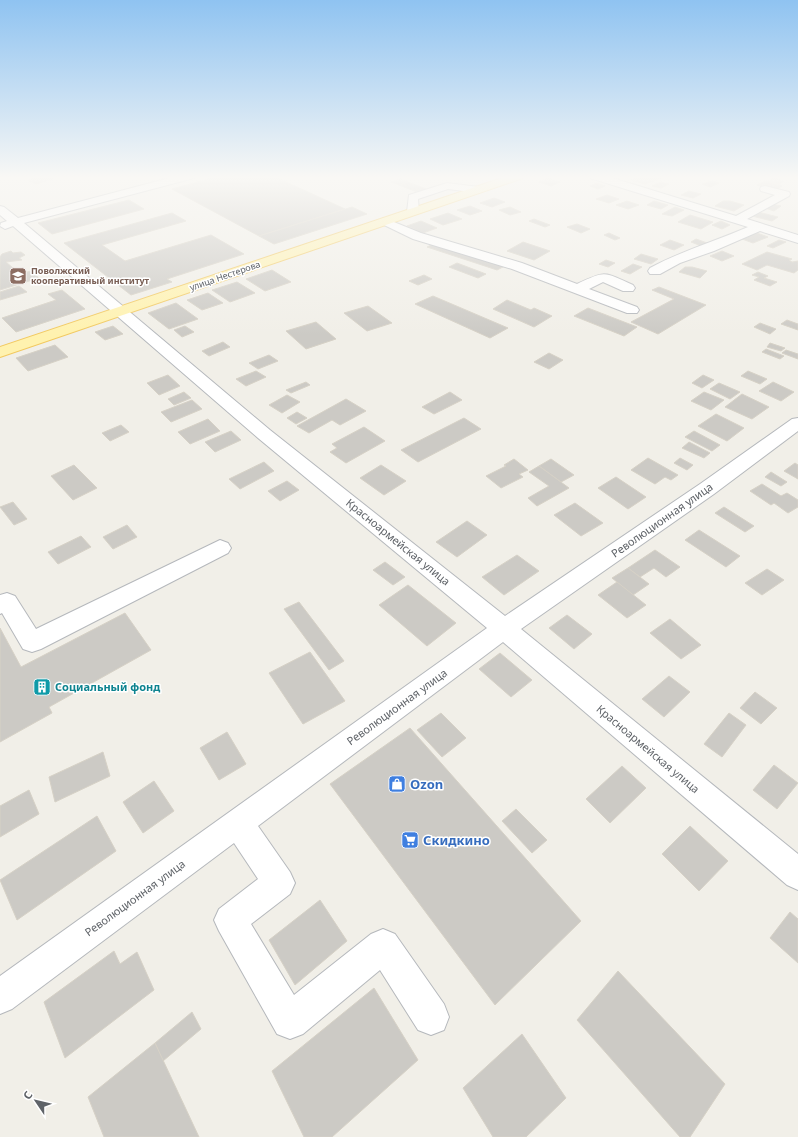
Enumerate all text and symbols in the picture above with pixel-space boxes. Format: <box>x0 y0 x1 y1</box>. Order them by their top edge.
street label: улица Нестерова <box>188 257 262 294</box>
place label: Поволжский кооперативный институт <box>31 264 150 287</box>
school or university icon: Поволжский кооперативный институт <box>8 266 28 286</box>
street label: Революционная улица <box>608 479 715 560</box>
street label: Красноармейская улица <box>343 495 454 588</box>
street label: Революционная улица <box>343 665 450 748</box>
building icon: Социальный фонд <box>32 677 52 697</box>
place label: Социальный фонд <box>55 679 160 694</box>
street label: Красноармейская улица <box>594 701 703 796</box>
shop icon: Ozon <box>387 774 407 794</box>
place label: Ozon <box>410 775 443 793</box>
supermarket icon: Скидкино <box>400 830 420 850</box>
place label: Скидкино <box>423 831 490 849</box>
street label: Революционная улица <box>81 856 188 939</box>
north arrow <box>16 1081 56 1121</box>
text: С <box>19 1088 36 1102</box>

